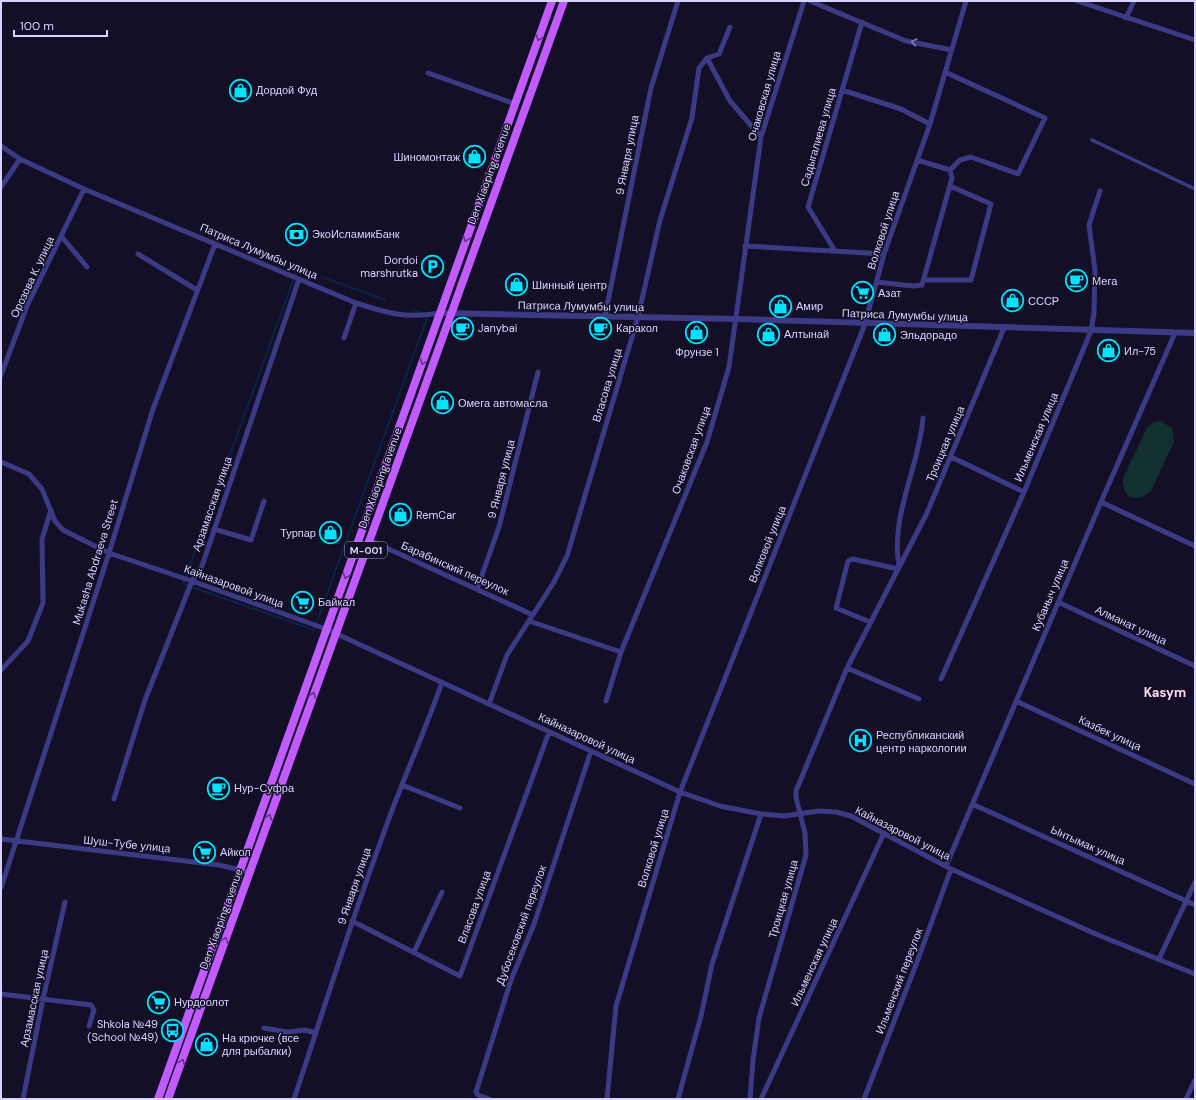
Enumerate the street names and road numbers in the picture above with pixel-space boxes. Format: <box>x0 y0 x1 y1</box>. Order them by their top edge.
street label: Очаковская улица <box>744 49 784 143</box>
street label: Садыгалиева улица <box>797 85 839 188</box>
street label: 9 Января улица <box>612 113 642 196</box>
street label: Den Xiaoping avenue <box>464 122 514 226</box>
street label: Волковой улица <box>864 188 903 271</box>
street label: Патриса Лумумбы улица <box>198 220 321 282</box>
street label: Орозова К. улица <box>7 233 57 320</box>
street label: Патриса Лумумбы улица <box>518 298 645 314</box>
street label: Патриса Лумумбы улица <box>842 306 969 324</box>
street label: Власова улица <box>589 345 625 424</box>
street label: Ильменская улица <box>1011 389 1061 484</box>
street label: Очаковская улица <box>669 403 714 496</box>
street label: Троицкая улица <box>923 403 968 484</box>
street label: Den Xiaoping avenue <box>355 426 405 530</box>
street label: 9 Января улица <box>484 437 518 520</box>
street label: Арзамасская улица <box>189 454 235 553</box>
street label: Mukasha Abdraeva Street <box>69 498 121 626</box>
street label: Волковой улица <box>745 503 789 585</box>
street label: Барабинский переулок <box>399 538 511 598</box>
road number: M-001 <box>345 542 387 558</box>
street label: Кубаныч улица <box>1028 556 1072 633</box>
street label: Кайназаровой улица <box>182 561 287 611</box>
street label: Алманат улица <box>1093 602 1170 648</box>
street label: Кайназаровой улица <box>536 709 638 767</box>
street label: Казбек улица <box>1076 712 1144 754</box>
street label: Кайназаровой улица <box>853 803 954 864</box>
street label: Волковой улица <box>634 806 672 889</box>
street label: Ынтымак улица <box>1048 822 1128 868</box>
street label: Шуш-Тубе улица <box>83 832 172 856</box>
street label: 9 Января улица <box>334 845 374 926</box>
street label: Троицкая улица <box>765 857 801 940</box>
street label: Дубосековский переулок <box>493 863 549 987</box>
street label: Den Xiaoping avenue <box>196 867 246 971</box>
street label: Власова улица <box>454 868 494 945</box>
street label: Ильменская улица <box>787 915 841 1008</box>
street label: Ильменский переулок <box>872 926 926 1036</box>
street label: Арзамасская улица <box>17 947 51 1048</box>

